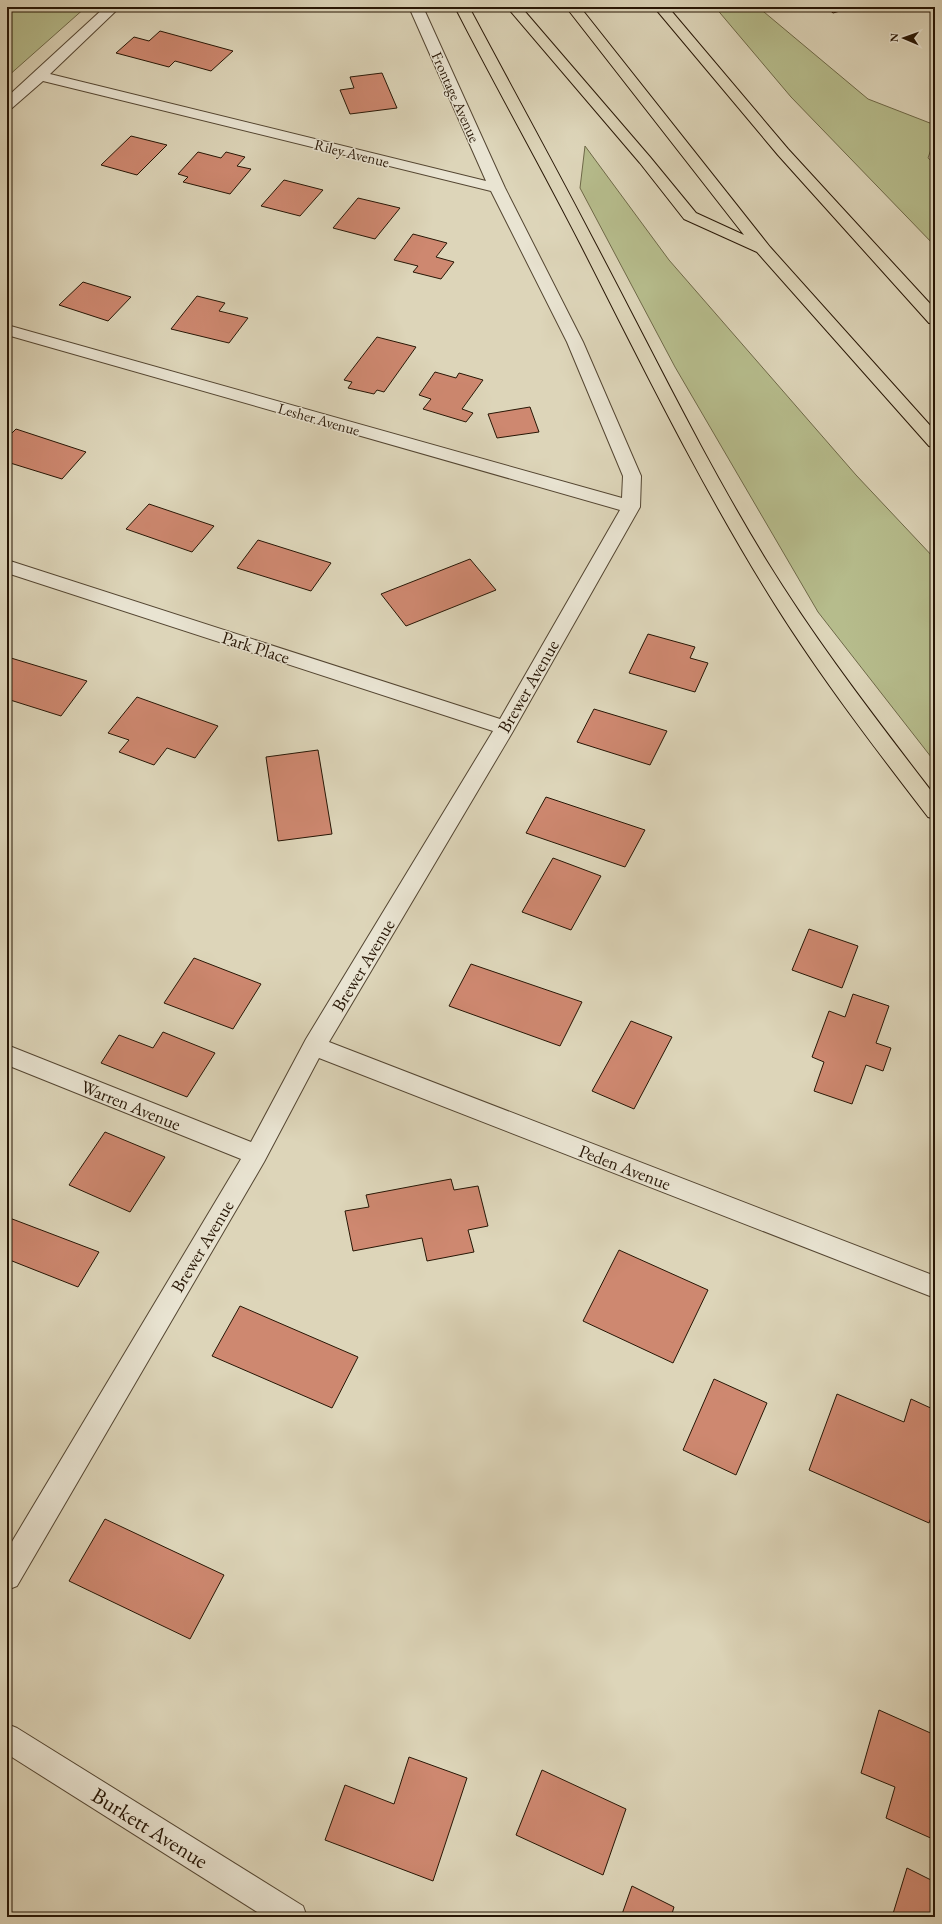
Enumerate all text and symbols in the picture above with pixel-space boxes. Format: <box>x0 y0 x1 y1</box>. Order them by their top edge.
north arrow <box>884 18 924 58</box>
text: N <box>887 33 901 42</box>
street label: Frontage Avenue <box>428 49 484 145</box>
street label: Riley Avenue <box>313 135 392 171</box>
street label: Lesher Avenue <box>276 398 362 440</box>
street label: Park Place <box>219 625 293 669</box>
street label: Brewer Avenue <box>492 635 564 737</box>
street label: Brewer Avenue <box>326 915 400 1015</box>
street label: Warren Avenue <box>78 1075 184 1135</box>
street label: Peden Avenue <box>576 1139 674 1195</box>
street label: Brewer Avenue <box>165 1196 239 1296</box>
street label: Burkett Avenue <box>86 1781 214 1876</box>

